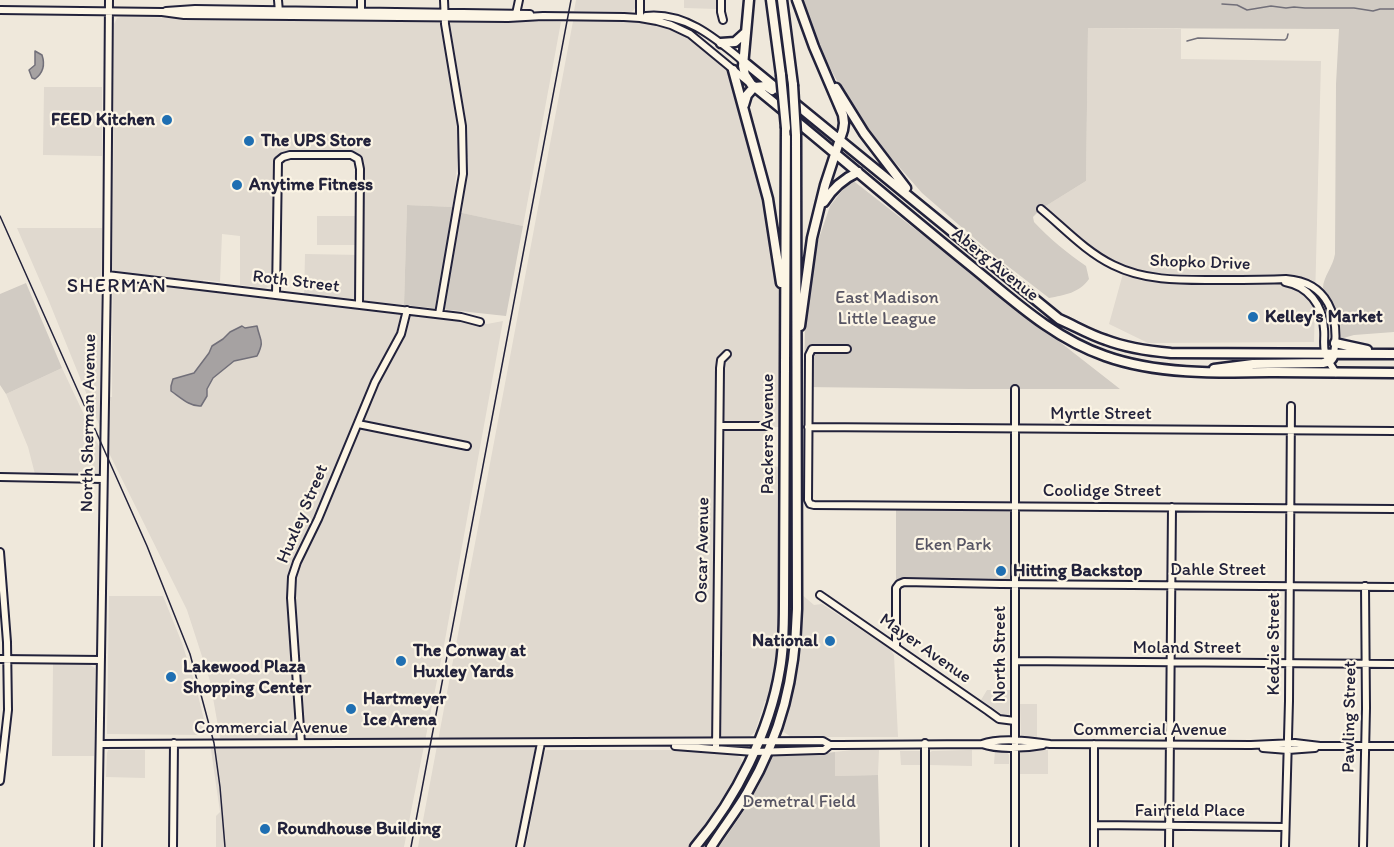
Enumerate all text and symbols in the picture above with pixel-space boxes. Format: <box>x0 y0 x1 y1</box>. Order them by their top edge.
place label: FEED Kitchen <box>51 109 155 131</box>
marker: FEED Kitchen <box>160 113 174 127</box>
place label: The UPS Store <box>261 130 371 152</box>
marker: The UPS Store <box>242 134 256 148</box>
place label: Anytime Fitness <box>249 174 373 196</box>
marker: Anytime Fitness <box>230 178 244 192</box>
street label: Aberg Avenue <box>947 223 1043 307</box>
street label: Shopko Drive <box>1149 250 1251 276</box>
street label: Roth Street <box>251 266 341 298</box>
district label: SHERMAN <box>67 275 167 299</box>
park label: East Madison Little League <box>835 287 939 330</box>
place label: Kelley's Market <box>1265 306 1383 328</box>
marker: Kelley's Market <box>1246 310 1260 324</box>
street label: North Sherman Avenue <box>77 334 101 512</box>
street label: Packers Avenue <box>757 374 779 494</box>
street label: Myrtle Street <box>1050 403 1152 425</box>
street label: Huxley Street <box>273 461 333 567</box>
street label: Coolidge Street <box>1043 480 1161 502</box>
street label: Oscar Avenue <box>691 497 715 603</box>
park label: Eken Park <box>915 534 991 556</box>
street label: Dahle Street <box>1170 559 1266 581</box>
place label: Hitting Backstop <box>1013 560 1142 582</box>
marker: Hitting Backstop <box>994 564 1008 578</box>
street label: Kedzie Street <box>1263 592 1285 696</box>
street label: North Street <box>989 606 1011 702</box>
street label: Mayer Avenue <box>875 609 975 689</box>
place label: National <box>752 630 818 652</box>
marker: National <box>823 634 837 648</box>
street label: Moland Street <box>1133 637 1241 659</box>
place label: The Conway at Huxley Yards <box>413 640 526 682</box>
marker: The Conway at Huxley Yards <box>394 654 408 668</box>
place label: Lakewood Plaza Shopping Center <box>183 656 311 698</box>
street label: Pawling Street <box>1338 661 1362 773</box>
marker: Lakewood Plaza Shopping Center <box>164 670 178 684</box>
place label: Hartmeyer Ice Arena <box>363 688 446 730</box>
marker: Hartmeyer Ice Arena <box>344 702 358 716</box>
street label: Commercial Avenue <box>194 717 348 739</box>
street label: Commercial Avenue <box>1073 719 1227 741</box>
park label: Demetral Field <box>742 791 856 813</box>
street label: Fairfield Place <box>1135 800 1245 822</box>
place label: Roundhouse Building <box>277 818 441 840</box>
marker: Roundhouse Building <box>258 822 272 836</box>

